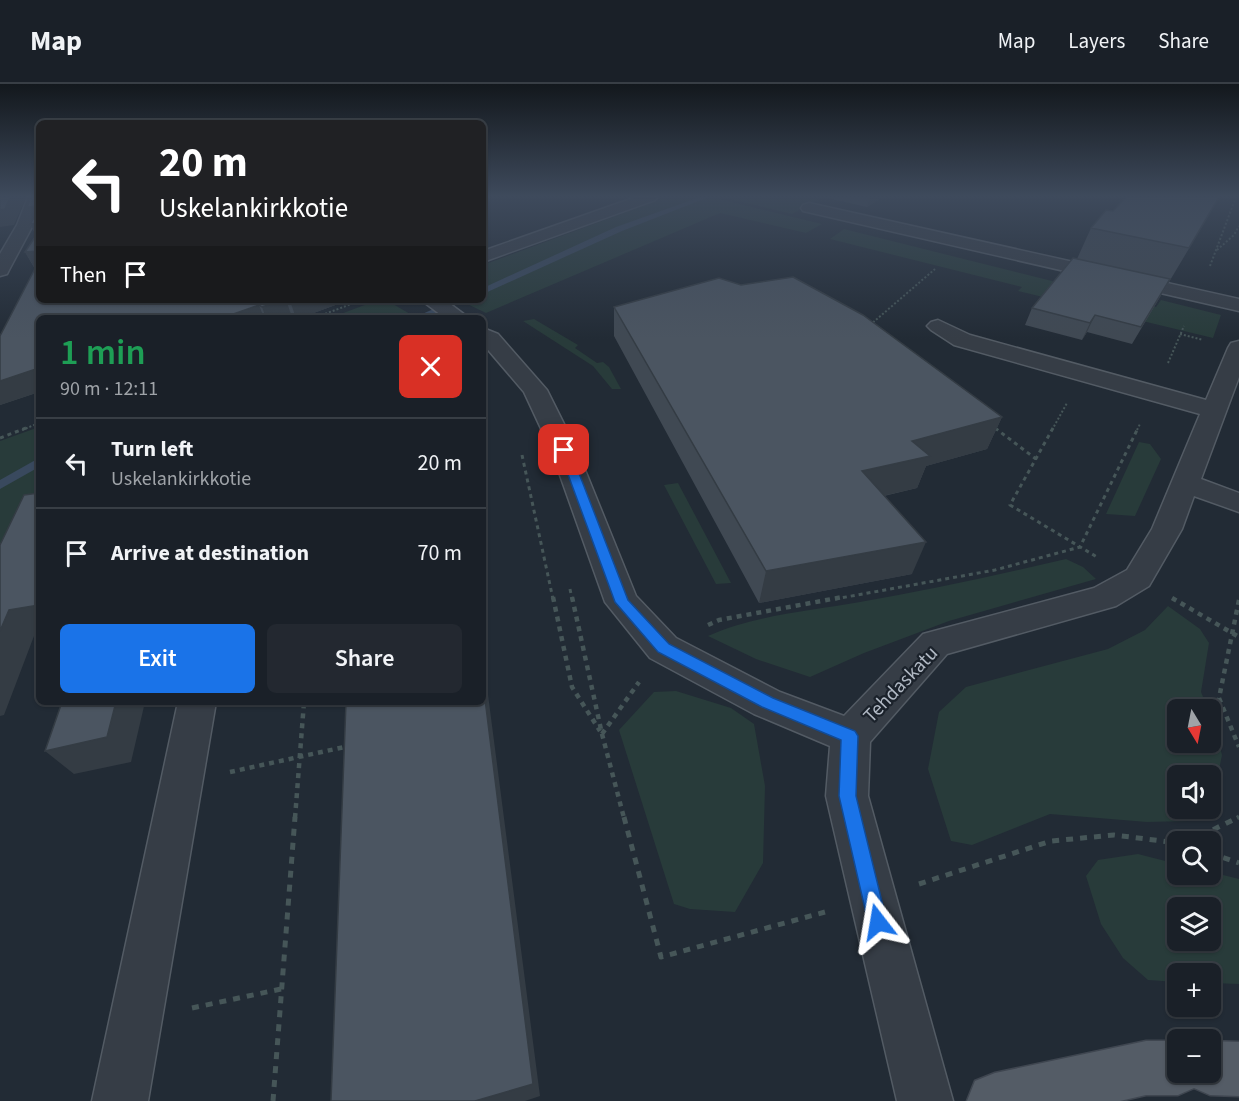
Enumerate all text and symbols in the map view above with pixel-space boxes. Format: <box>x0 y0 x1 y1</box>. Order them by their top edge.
text: Map <box>30 21 82 61</box>
text: Map <box>998 26 1035 56</box>
text: Layers <box>1068 26 1125 56</box>
text: Share <box>1158 26 1209 56</box>
text: 20 m <box>159 133 248 193</box>
icon: left <box>60 144 138 222</box>
text: Uskelankirkkotie <box>159 189 348 228</box>
icon: arrive <box>119 258 152 291</box>
text: Then <box>60 259 107 291</box>
text: 1 min <box>60 327 146 378</box>
button: close <box>399 335 462 398</box>
text: 90 m · 12:11 <box>60 375 158 403</box>
pin <box>538 424 589 475</box>
text: Turn left <box>111 433 193 465</box>
icon: arrive <box>547 433 580 466</box>
icon: left <box>60 447 93 480</box>
text: 20 m <box>417 447 462 479</box>
text: Uskelankirkkotie <box>111 465 251 493</box>
icon: arrive <box>60 537 93 570</box>
text: Arrive at destination <box>111 537 309 569</box>
text: 70 m <box>417 537 462 569</box>
button: Exit <box>60 624 255 693</box>
button: Share <box>267 624 462 693</box>
street label: Tehdaskatu <box>857 640 944 729</box>
north arrow <box>1167 699 1221 753</box>
map controls <box>1167 699 1221 1083</box>
button: sound <box>1167 765 1221 819</box>
button: search <box>1167 831 1221 885</box>
position arrow <box>846 890 910 954</box>
button: layers <box>1167 897 1221 951</box>
button: + <box>1167 963 1221 1017</box>
button: − <box>1167 1029 1221 1083</box>

